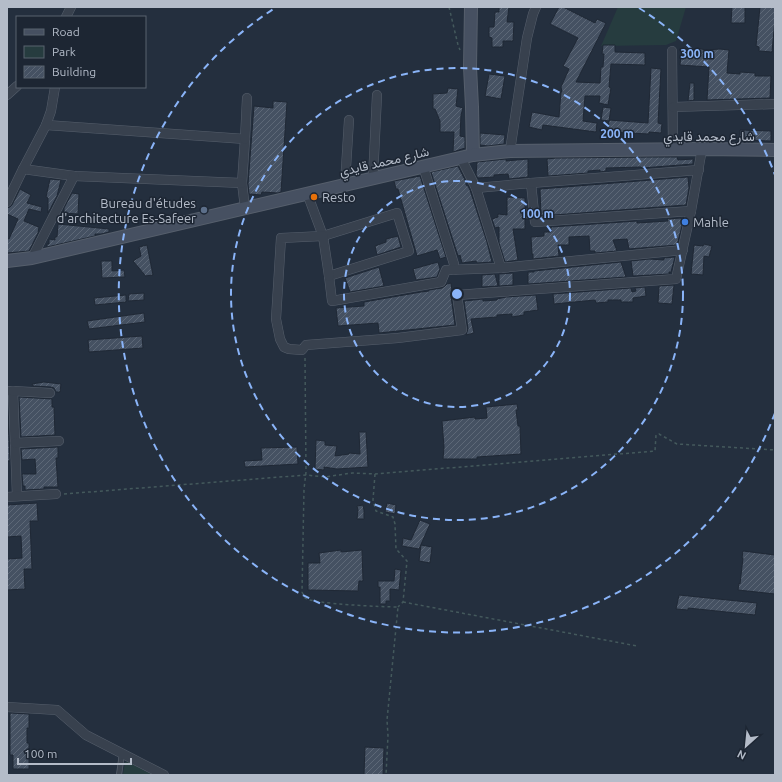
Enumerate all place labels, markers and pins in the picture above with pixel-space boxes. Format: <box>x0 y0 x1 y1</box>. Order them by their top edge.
place label: Resto <box>322 190 356 204</box>
marker: Resto <box>309 192 319 202</box>
place label: Bureau d'études d'architecture Es-Safeer <box>57 196 196 225</box>
marker: Bureau d'études d'architecture Es-Safeer <box>199 205 209 215</box>
place label: Mahle <box>693 215 729 229</box>
marker: Mahle <box>680 217 690 227</box>
centre of rings <box>450 287 464 301</box>

